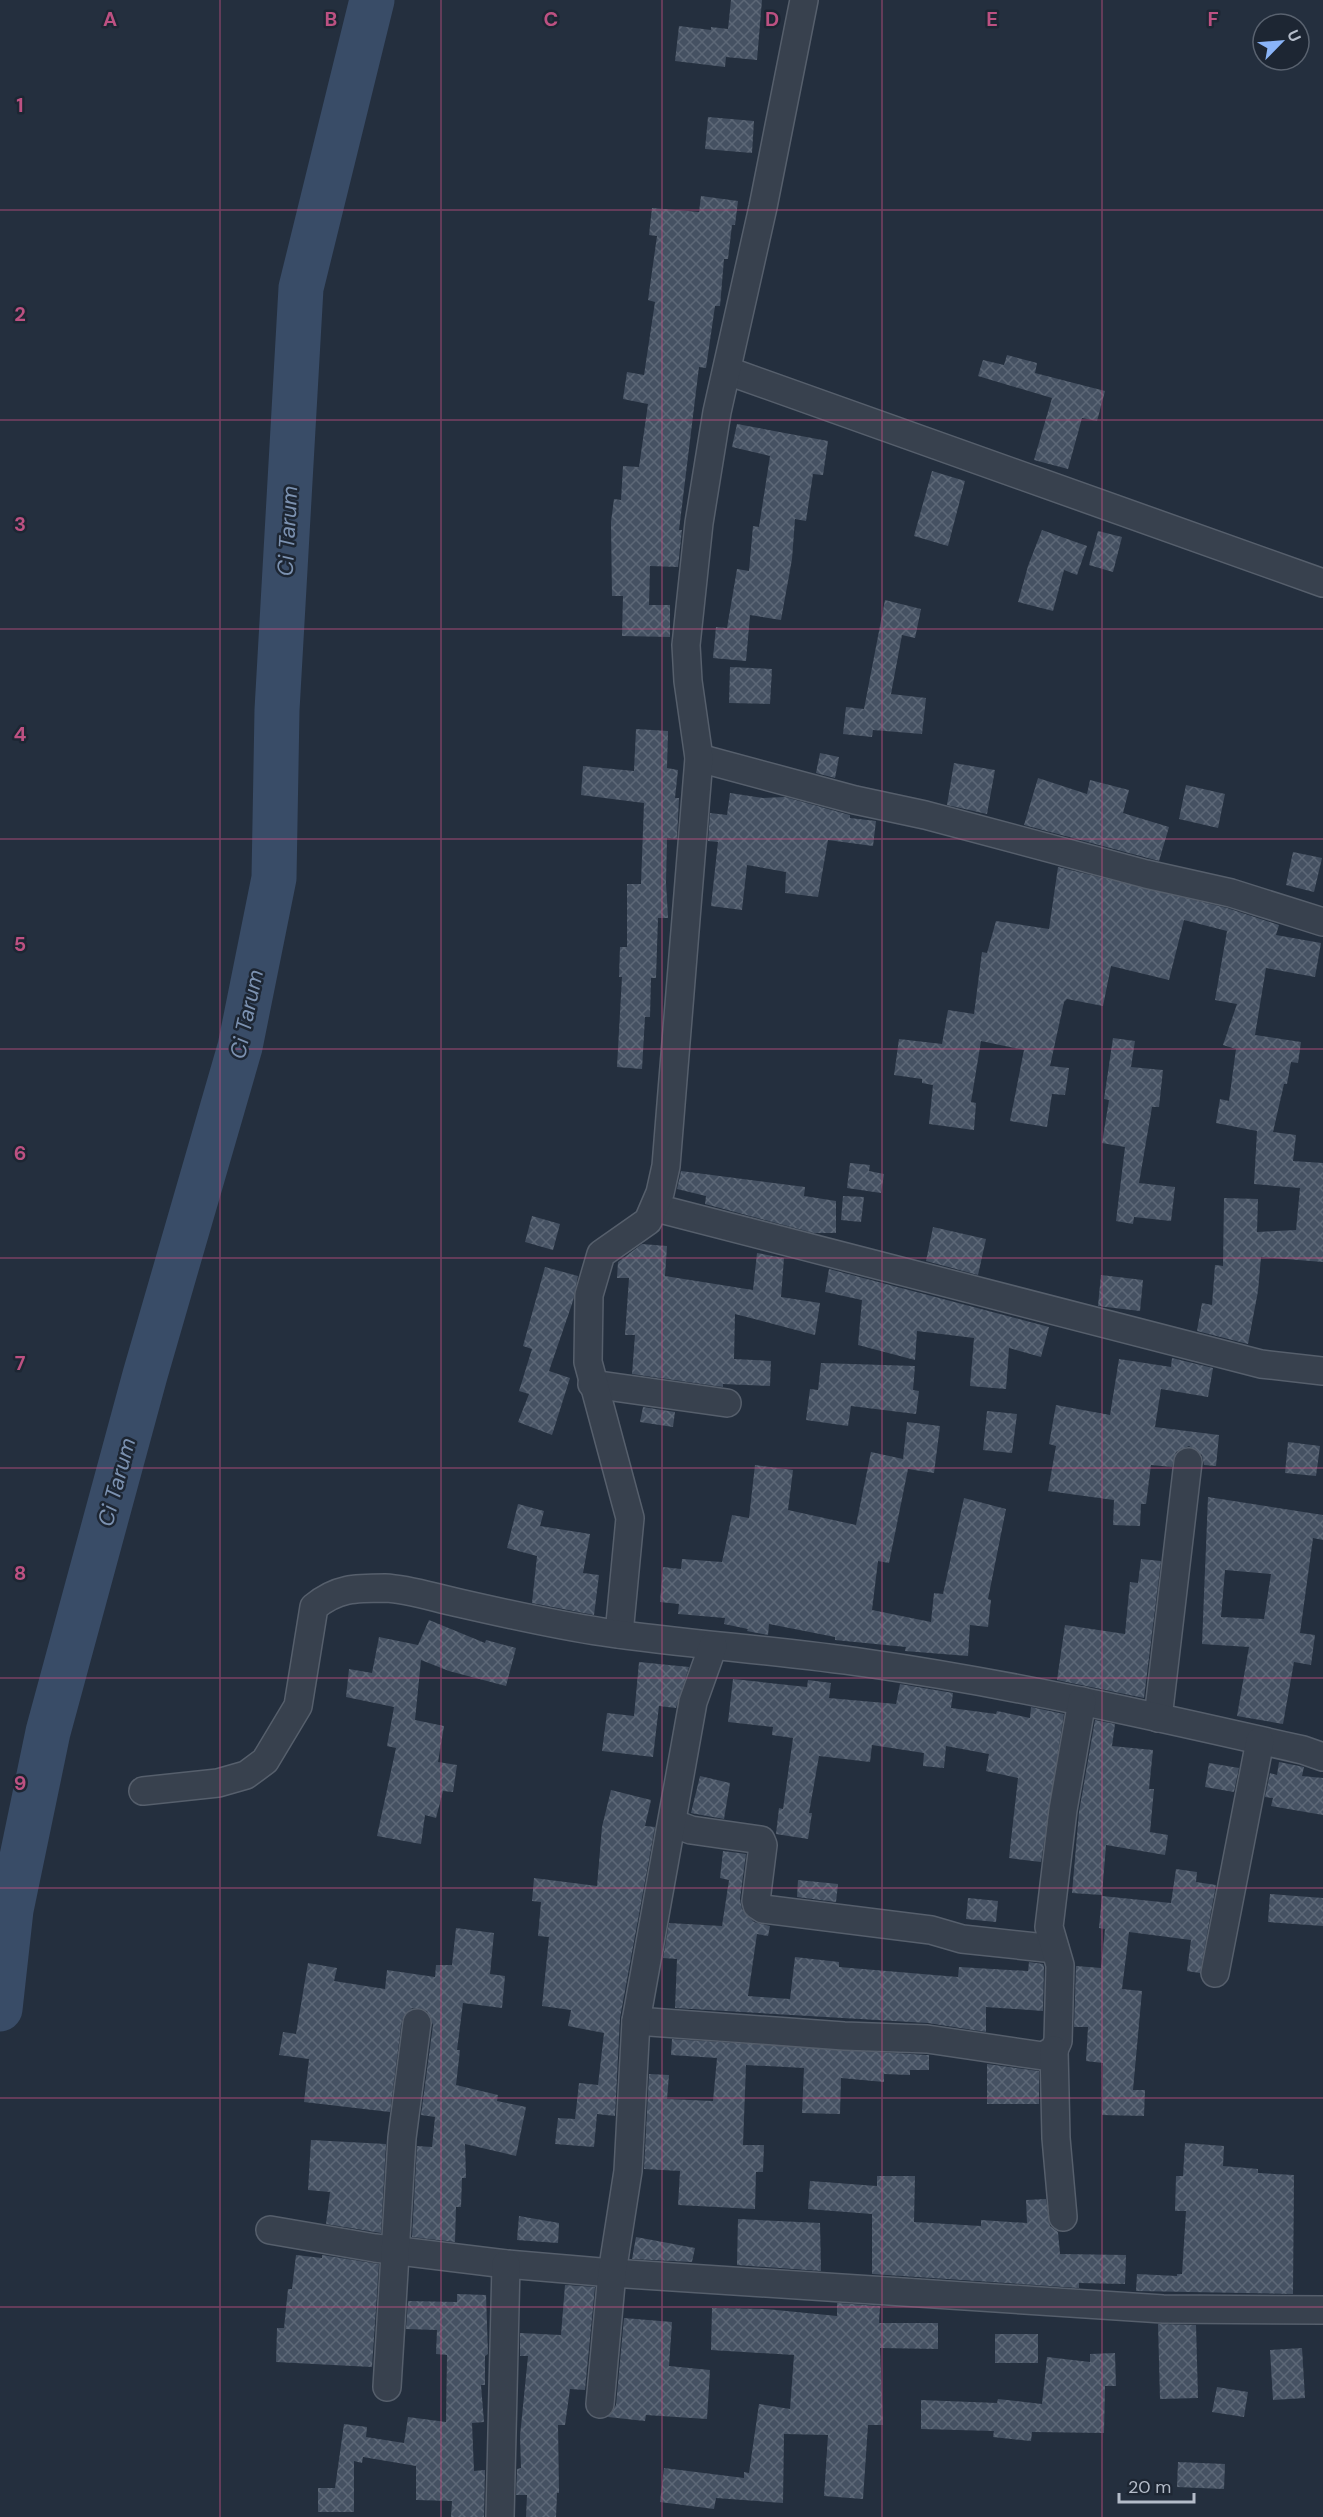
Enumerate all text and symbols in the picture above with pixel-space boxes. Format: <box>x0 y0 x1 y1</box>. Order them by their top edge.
text: A <box>103 6 117 32</box>
text: B <box>325 6 337 32</box>
text: C <box>544 6 558 32</box>
text: D <box>765 6 779 32</box>
text: E <box>986 6 998 32</box>
text: F <box>1207 6 1219 32</box>
north arrow <box>1251 12 1311 72</box>
text: U <box>1282 26 1306 45</box>
text: 1 <box>16 92 24 118</box>
text: 2 <box>14 301 26 327</box>
water label: Ci Tarum <box>271 485 304 577</box>
text: 3 <box>14 511 26 537</box>
text: 4 <box>14 721 27 747</box>
text: 5 <box>14 931 26 957</box>
water label: Ci Tarum <box>223 967 270 1061</box>
text: 6 <box>14 1140 26 1166</box>
text: 7 <box>15 1350 26 1376</box>
water label: Ci Tarum <box>91 1435 142 1530</box>
text: 8 <box>14 1560 26 1586</box>
text: 9 <box>14 1770 26 1796</box>
scale bar <box>1119 2466 1194 2504</box>
text: 20 m <box>1128 2475 1171 2499</box>

